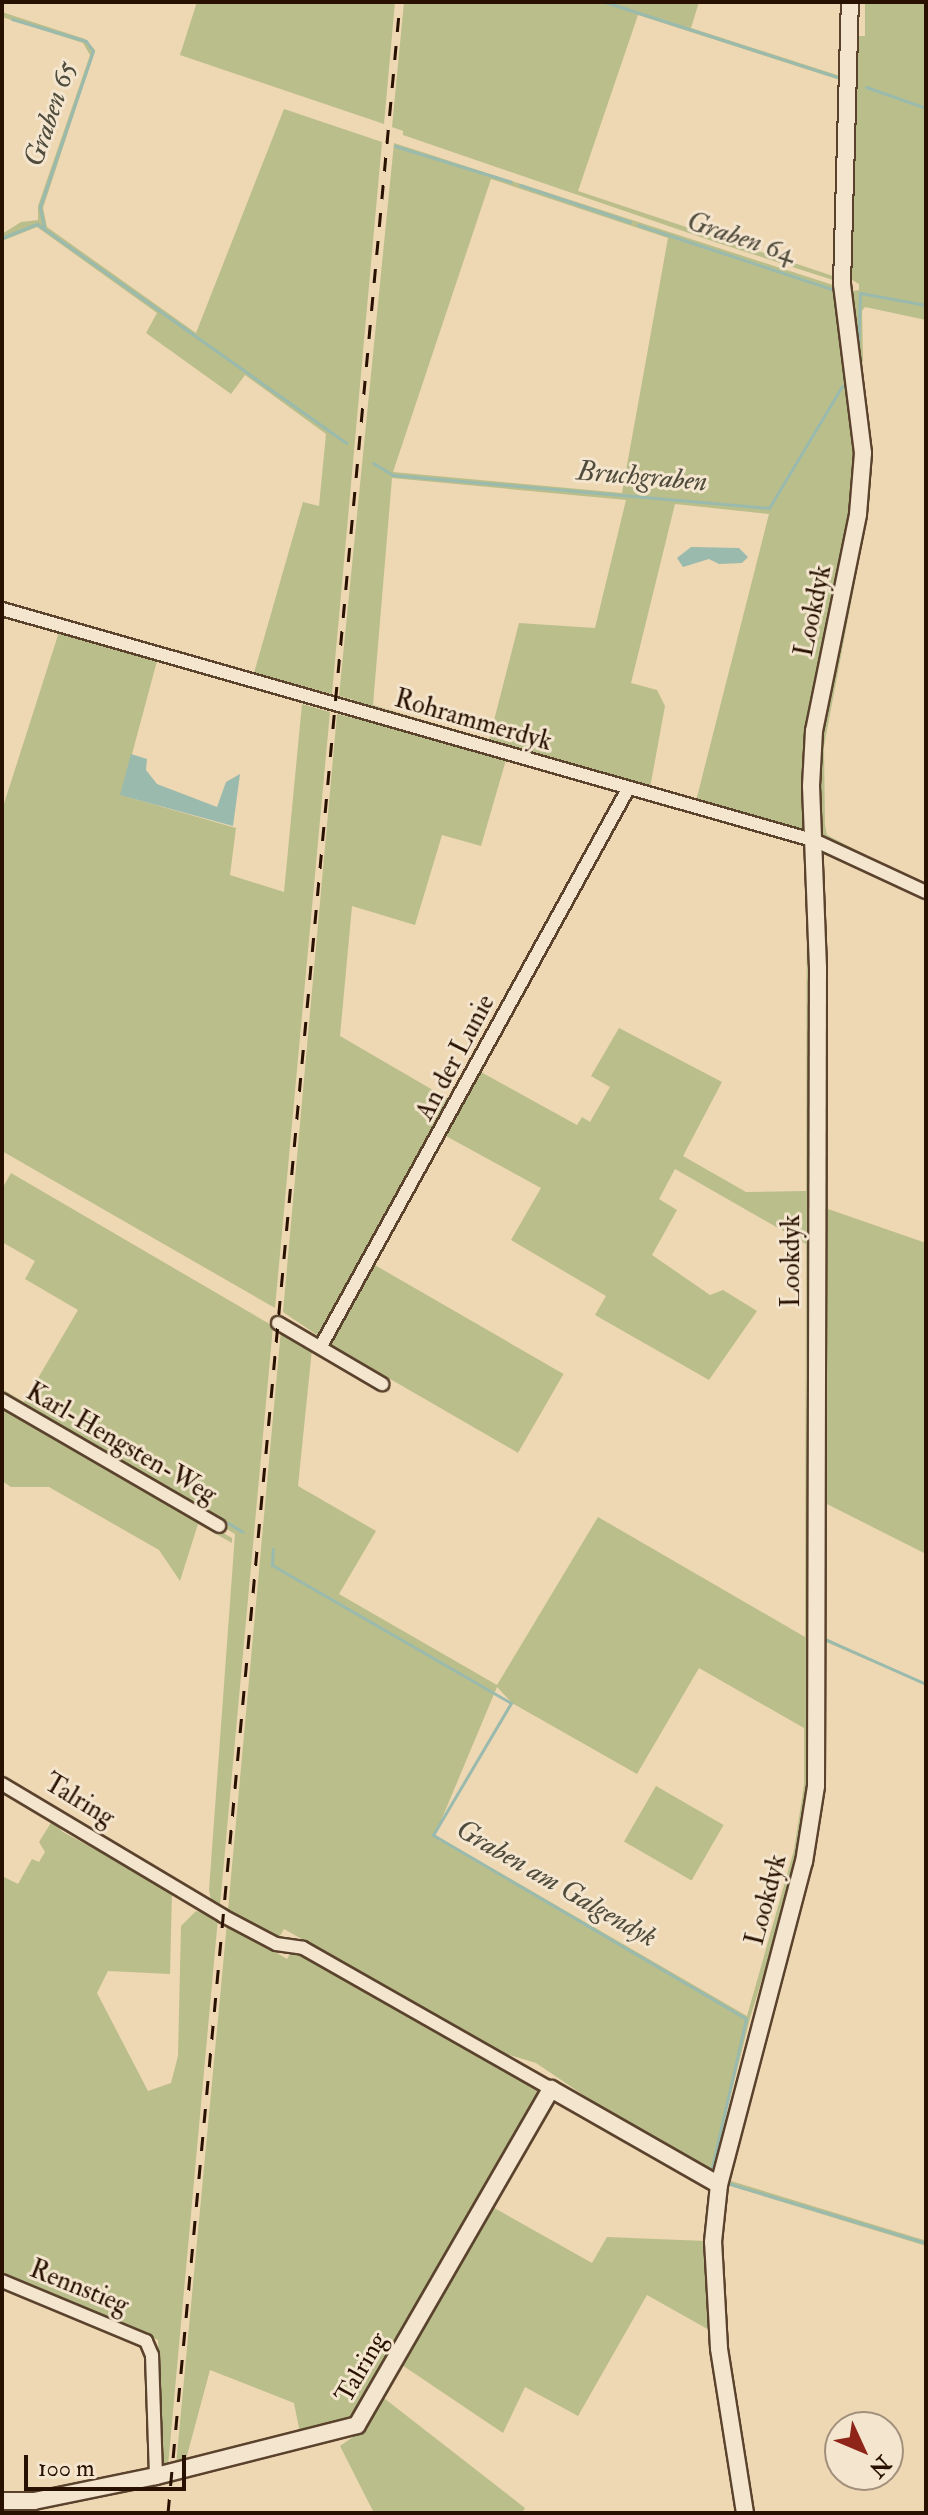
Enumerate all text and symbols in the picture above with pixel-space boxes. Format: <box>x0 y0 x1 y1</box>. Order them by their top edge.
water label: Graben 65 <box>17 57 85 171</box>
water label: Graben 64 <box>682 205 800 271</box>
water label: Bruchgraben <box>575 455 709 499</box>
street label: Lookdyk <box>789 562 839 660</box>
street label: Rohrammerdyk <box>391 684 555 758</box>
street label: An der Lunie <box>410 990 502 1126</box>
street label: Lookdyk <box>776 1215 808 1307</box>
street label: Karl-Hengsten-Weg <box>20 1377 222 1511</box>
street label: Talring <box>38 1768 120 1834</box>
water label: Graben am Galgendyk <box>450 1813 662 1955</box>
street label: Lookdyk <box>740 1851 794 1949</box>
street label: Rennstieg <box>25 2254 133 2322</box>
street label: Talring <box>329 2327 395 2409</box>
north arrow <box>824 2411 904 2491</box>
scale bar <box>28 2439 190 2489</box>
text: N <box>863 2449 897 2483</box>
text: 100 m <box>38 2453 95 2484</box>

